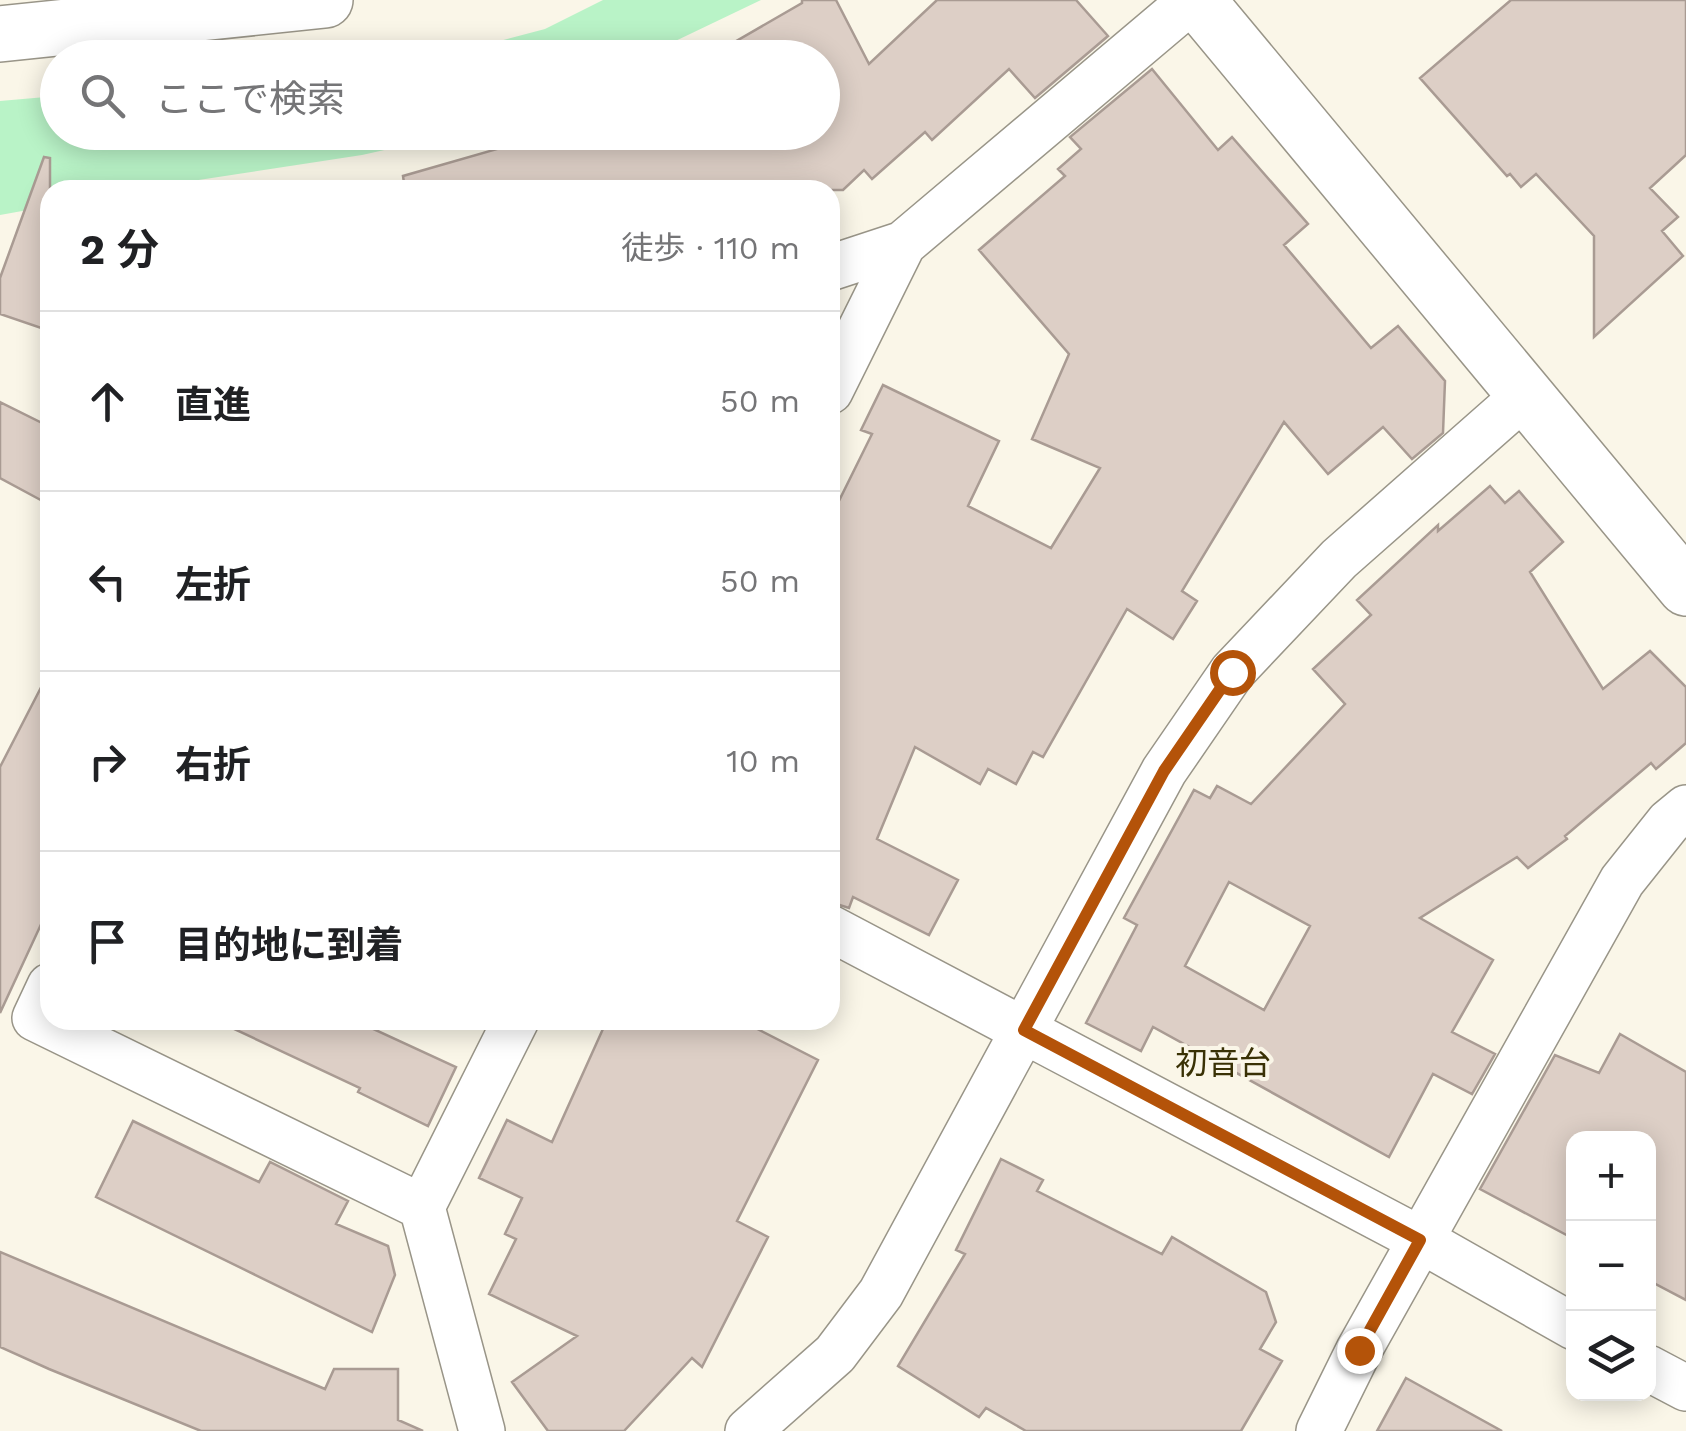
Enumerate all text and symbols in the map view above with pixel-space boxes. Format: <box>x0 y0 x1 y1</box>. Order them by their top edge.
search box <box>40 40 840 150</box>
icon: search <box>75 68 130 123</box>
text: ここで検索 <box>155 77 345 121</box>
text: 2 分 <box>80 225 159 274</box>
text: 徒歩 · 110 m <box>621 229 800 267</box>
icon: ahead <box>80 374 135 429</box>
text: 50 m <box>720 382 800 420</box>
text: 直進 <box>175 383 251 427</box>
icon: left <box>80 554 135 609</box>
text: 50 m <box>720 562 800 600</box>
text: 左折 <box>175 563 251 607</box>
route start <box>1210 650 1256 696</box>
icon: right <box>80 734 135 789</box>
text: 10 m <box>726 742 800 780</box>
text: 右折 <box>175 743 251 787</box>
icon: arrive <box>80 914 135 969</box>
text: 目的地に到着 <box>175 923 403 967</box>
district label: 初音台 <box>1175 1044 1271 1082</box>
map controls <box>1566 1131 1656 1401</box>
button: + <box>1566 1131 1656 1221</box>
button: − <box>1566 1221 1656 1311</box>
button: layers <box>1566 1311 1656 1401</box>
route end <box>1337 1328 1383 1374</box>

